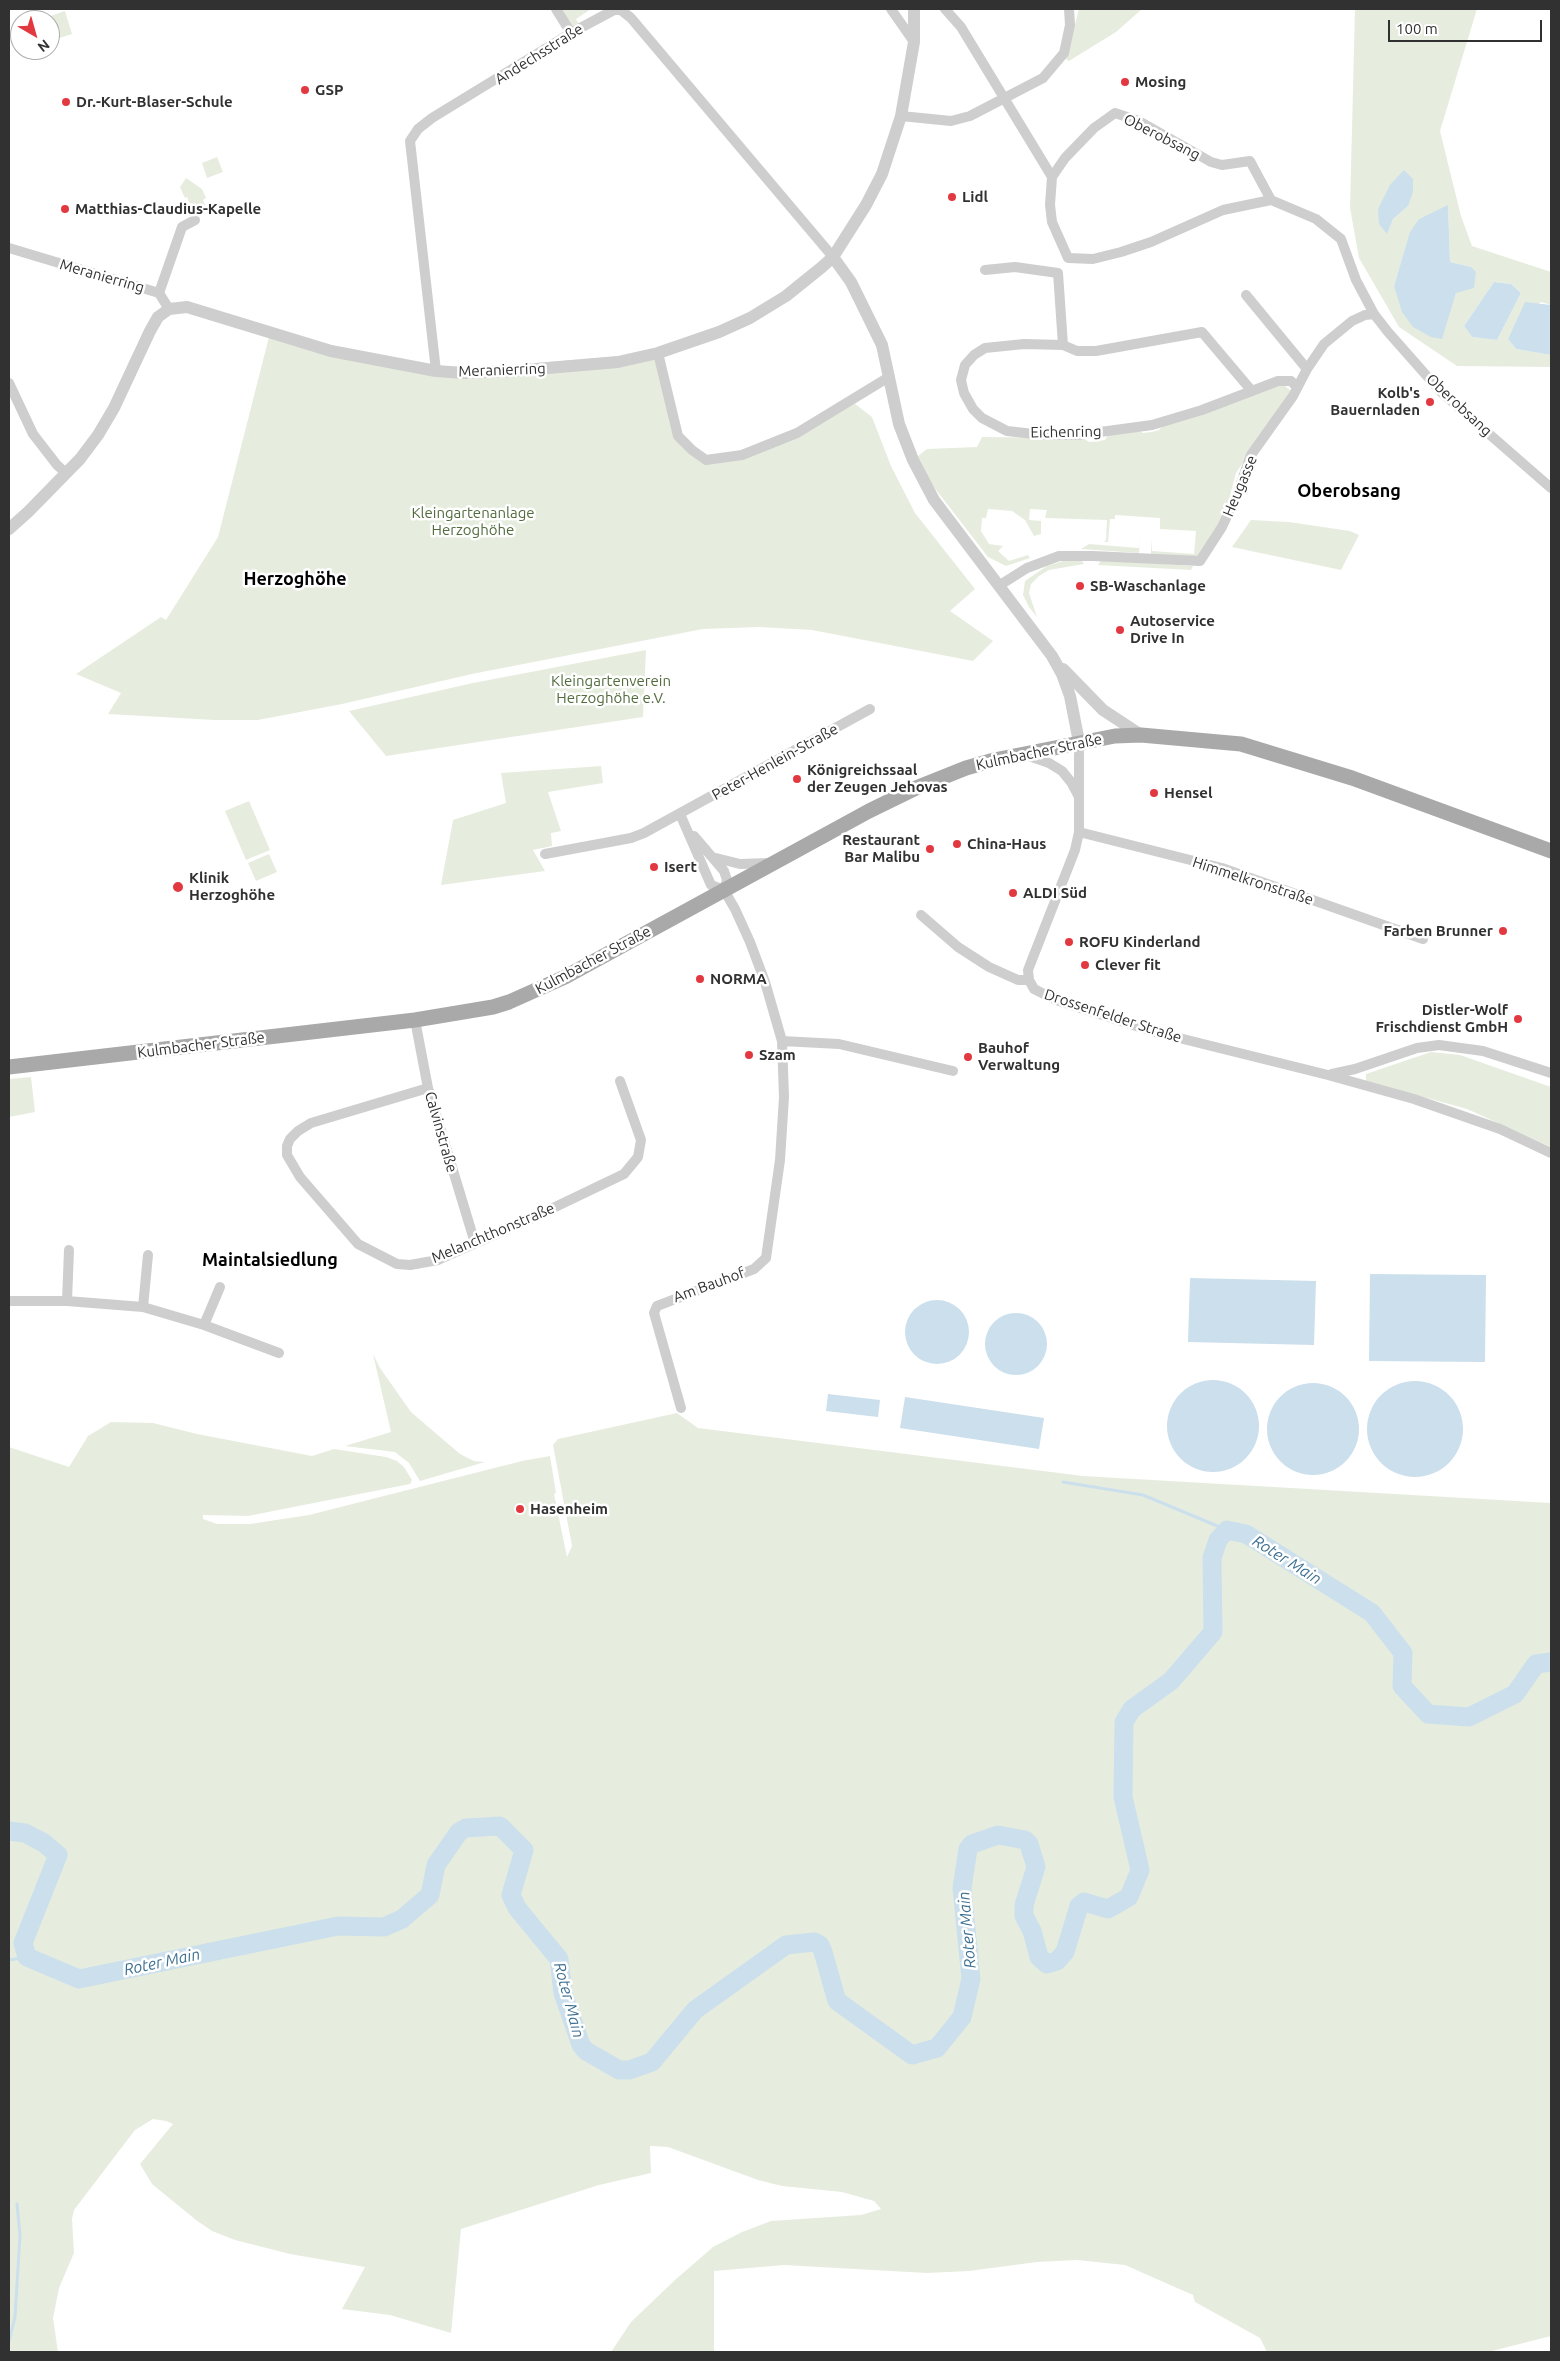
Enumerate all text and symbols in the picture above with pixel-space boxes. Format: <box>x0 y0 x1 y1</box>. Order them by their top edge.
north arrow <box>10 10 60 60</box>
scale bar <box>1390 10 1544 42</box>
street label: Andechsstraße <box>492 20 586 88</box>
text: 100 m <box>1396 20 1438 37</box>
text: N <box>35 37 53 56</box>
place label: Mosing <box>1135 73 1186 91</box>
marker: Mosing <box>1119 76 1131 88</box>
place label: GSP <box>315 81 343 99</box>
marker: GSP <box>299 84 311 96</box>
place label: Dr.-Kurt-Blaser-Schule <box>76 93 233 111</box>
marker: Dr.-Kurt-Blaser-Schule <box>60 96 72 108</box>
street label: Oberobsang <box>1121 110 1203 164</box>
place label: Lidl <box>962 188 988 206</box>
marker: Lidl <box>946 191 958 203</box>
place label: Matthias-Claudius-Kapelle <box>75 200 261 218</box>
marker: Matthias-Claudius-Kapelle <box>59 203 71 215</box>
street label: Meranierring <box>58 255 146 297</box>
street label: Meranierring <box>458 359 546 381</box>
street label: Oberobsang <box>1422 370 1496 440</box>
place label: Kolb's Bauernladen <box>1330 384 1420 419</box>
marker: Kolb's Bauernladen <box>1424 396 1436 408</box>
street label: Eichenring <box>1030 422 1102 442</box>
street label: Heugasse <box>1219 453 1261 519</box>
district label: Oberobsang <box>1297 480 1401 502</box>
park label: Kleingartenanlage Herzoghöhe <box>411 504 535 539</box>
district label: Herzoghöhe <box>243 568 347 590</box>
place label: SB-Waschanlage <box>1090 577 1206 595</box>
marker: SB-Waschanlage <box>1074 580 1086 592</box>
place label: Autoservice Drive In <box>1130 612 1215 647</box>
marker: Autoservice Drive In <box>1114 624 1126 636</box>
park label: Kleingartenverein Herzoghöhe e.V. <box>551 672 671 707</box>
street label: Peter-Henlein-Straße <box>709 720 841 804</box>
street label: Kulmbacher Straße <box>974 730 1104 774</box>
place label: Königreichssaal der Zeugen Jehovas <box>807 761 948 796</box>
marker: Königreichssaal der Zeugen Jehovas <box>791 773 803 785</box>
place label: Hensel <box>1164 784 1213 802</box>
marker: Hensel <box>1148 787 1160 799</box>
place label: Restaurant Bar Malibu <box>842 831 920 866</box>
place label: China-Haus <box>967 835 1046 853</box>
marker: China-Haus <box>951 838 963 850</box>
marker: Restaurant Bar Malibu <box>924 843 936 855</box>
street label: Himmelkronstraße <box>1190 853 1316 909</box>
place label: Isert <box>664 858 697 876</box>
marker: Isert <box>648 861 660 873</box>
place label: Klinik Herzoghöhe <box>189 869 275 904</box>
marker: Klinik Herzoghöhe <box>171 880 185 894</box>
place label: ALDI Süd <box>1023 884 1087 902</box>
marker: ALDI Süd <box>1007 887 1019 899</box>
street label: Kulmbacher Straße <box>532 922 654 998</box>
place label: Farben Brunner <box>1383 922 1493 940</box>
marker: Farben Brunner <box>1497 925 1509 937</box>
place label: ROFU Kinderland <box>1079 933 1200 951</box>
marker: ROFU Kinderland <box>1063 936 1075 948</box>
place label: Clever fit <box>1095 956 1161 974</box>
marker: Clever fit <box>1079 959 1091 971</box>
place label: NORMA <box>710 970 767 988</box>
marker: NORMA <box>694 973 706 985</box>
street label: Drossenfelder Straße <box>1042 985 1184 1047</box>
place label: Distler-Wolf Frischdienst GmbH <box>1375 1001 1508 1036</box>
marker: Distler-Wolf Frischdienst GmbH <box>1512 1013 1524 1025</box>
street label: Kulmbacher Straße <box>136 1028 266 1062</box>
place label: Bauhof Verwaltung <box>978 1039 1060 1074</box>
place label: Szam <box>759 1046 796 1064</box>
marker: Szam <box>743 1049 755 1061</box>
marker: Bauhof Verwaltung <box>962 1051 974 1063</box>
street label: Calvinstraße <box>421 1089 461 1175</box>
street label: Melanchthonstraße <box>429 1199 557 1267</box>
district label: Maintalsiedlung <box>202 1249 338 1271</box>
street label: Am Bauhof <box>671 1264 747 1306</box>
place label: Hasenheim <box>530 1500 608 1518</box>
marker: Hasenheim <box>514 1503 526 1515</box>
water label: Roter Main <box>1249 1531 1325 1589</box>
water label: Roter Main <box>954 1891 980 1969</box>
water label: Roter Main <box>122 1945 202 1979</box>
water label: Roter Main <box>550 1960 588 2040</box>

